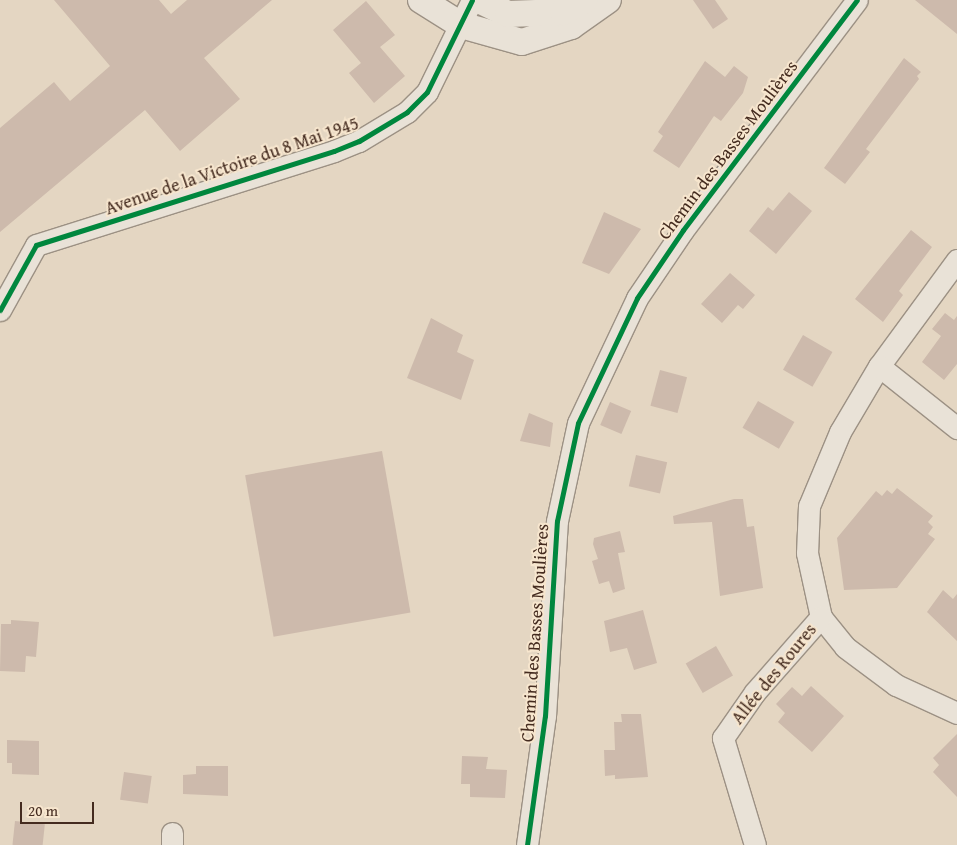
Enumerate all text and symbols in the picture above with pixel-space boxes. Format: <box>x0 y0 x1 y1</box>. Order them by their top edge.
street label: Chemin des Basses Moulières <box>654 56 802 244</box>
street label: Avenue de la Victoire du 8 Mai 1945 <box>102 112 362 220</box>
street label: Chemin des Basses Moulières <box>517 523 553 743</box>
street label: Allée des Roures <box>727 619 821 729</box>
scale bar <box>22 792 96 824</box>
text: 20 m <box>28 800 58 821</box>

